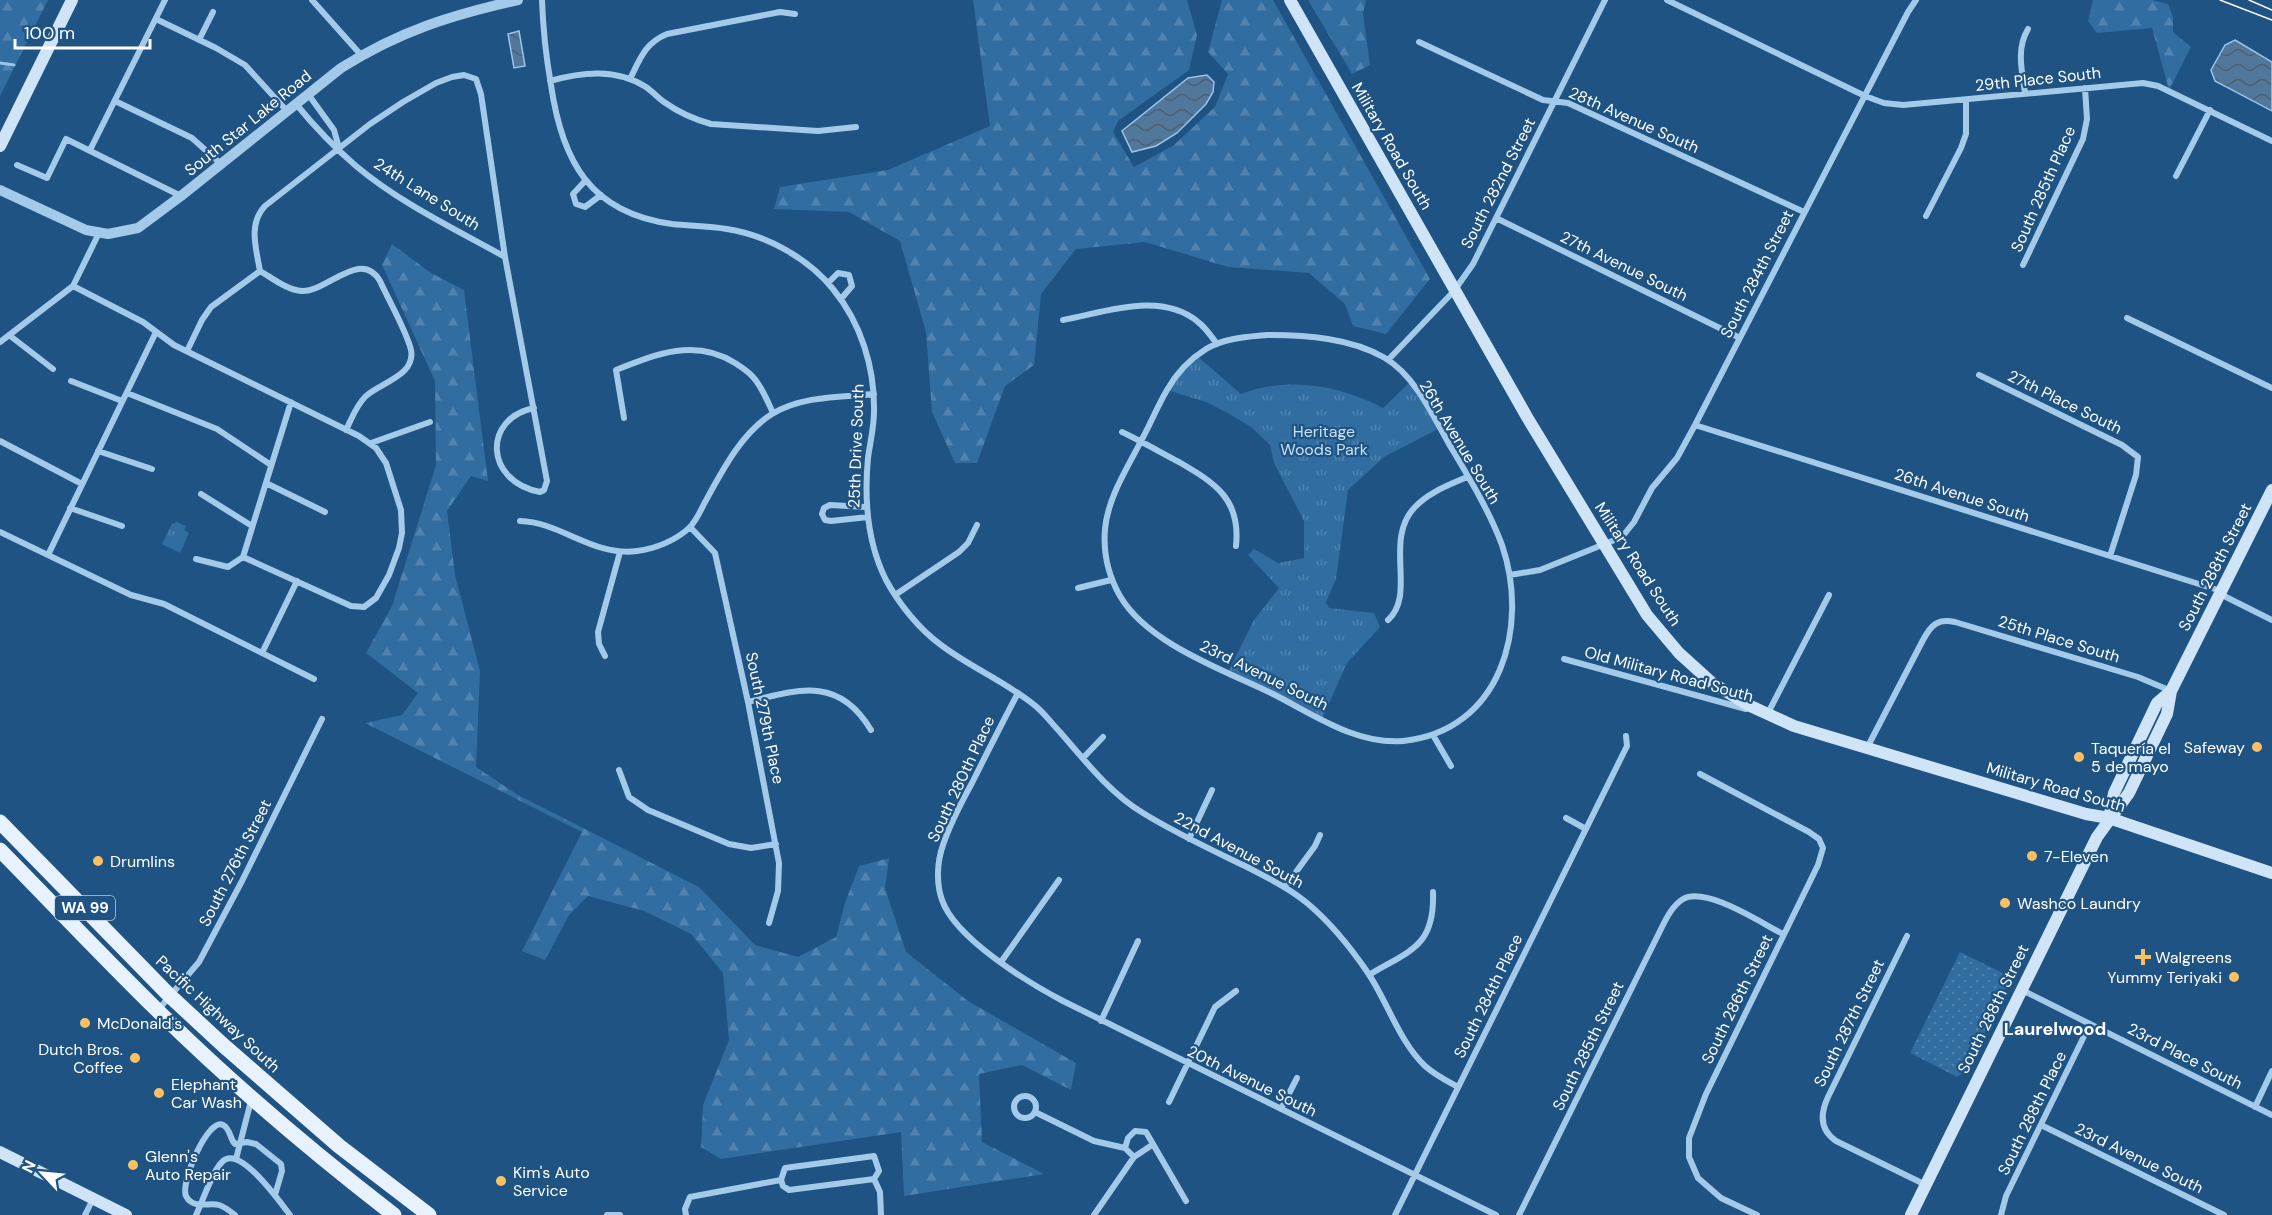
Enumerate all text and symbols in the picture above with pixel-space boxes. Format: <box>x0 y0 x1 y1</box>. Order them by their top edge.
scale bar <box>15 12 150 50</box>
text: 100 m <box>24 21 75 45</box>
street label: 29th Place South <box>1974 62 2102 96</box>
street label: South Star Lake Road <box>180 65 316 181</box>
street label: Military Road South <box>1347 79 1437 213</box>
street label: 28th Avenue South <box>1566 82 1702 158</box>
street label: South 282nd Street <box>1456 114 1540 252</box>
street label: South 285th Place <box>2006 123 2080 255</box>
street label: 24th Lane South <box>370 153 484 235</box>
street label: South 284th Street <box>1716 206 1798 342</box>
street label: 27th Avenue South <box>1557 226 1691 306</box>
street label: 27th Place South <box>2004 365 2126 439</box>
street label: 26th Avenue South <box>1415 376 1505 508</box>
street label: 25th Drive South <box>843 384 869 508</box>
park label: Heritage Woods Park <box>1280 421 1368 460</box>
street label: 26th Avenue South <box>1892 463 2032 527</box>
street label: Military Road South <box>1590 498 1686 630</box>
street label: South 288th Street <box>2174 499 2256 635</box>
street label: 25th Place South <box>1996 611 2122 667</box>
street label: 23rd Avenue South <box>1196 635 1332 715</box>
street label: Old Military Road South <box>1582 641 1756 707</box>
street label: South 279th Place <box>741 650 789 786</box>
street label: South 280th Place <box>923 713 999 845</box>
place label: Safeway <box>2184 737 2245 758</box>
place label: Taquería el 5 de mayo <box>2091 738 2171 777</box>
marker: Safeway <box>2250 740 2264 754</box>
marker: Taquería el 5 de mayo <box>2072 750 2086 764</box>
street label: Military Road South <box>1984 757 2128 817</box>
street label: South 276th Street <box>194 796 276 930</box>
street label: 22nd Avenue South <box>1171 807 1307 893</box>
place label: 7-Eleven <box>2044 846 2108 867</box>
marker: 7-Eleven <box>2025 849 2039 863</box>
place label: Drumlins <box>110 851 175 872</box>
marker: Drumlins <box>91 854 105 868</box>
place label: Washco Laundry <box>2017 893 2141 914</box>
road number: WA 99 <box>55 896 115 920</box>
marker: Washco Laundry <box>1998 896 2012 910</box>
street label: South 284th Place <box>1449 930 1527 1062</box>
street label: South 286th Street <box>1697 931 1777 1067</box>
street label: South 288th Street <box>1953 941 2033 1077</box>
place label: Walgreens <box>2155 947 2232 968</box>
marker: Walgreens <box>2136 950 2150 964</box>
street label: Pacific Highway South <box>151 951 285 1077</box>
street label: South 287th Street <box>1809 956 1889 1090</box>
place label: Yummy Teriyaki <box>2107 967 2222 988</box>
marker: Yummy Teriyaki <box>2227 970 2241 984</box>
street label: South 285th Street <box>1548 978 1628 1114</box>
place label: McDonald's <box>97 1013 182 1034</box>
marker: McDonald's <box>78 1016 92 1030</box>
district label: Laurelwood <box>2004 1017 2106 1041</box>
street label: 23rd Place South <box>2124 1018 2246 1094</box>
place label: Dutch Bros. Coffee <box>38 1039 123 1078</box>
street label: 20th Avenue South <box>1184 1040 1320 1122</box>
street label: South 288th Place <box>1993 1047 2071 1179</box>
marker: Dutch Bros. Coffee <box>128 1051 142 1065</box>
place label: Elephant Car Wash <box>171 1074 242 1113</box>
marker: Elephant Car Wash <box>152 1086 166 1100</box>
street label: 23rd Avenue South <box>2071 1118 2207 1198</box>
north arrow <box>12 1143 72 1203</box>
place label: Glenn's Auto Repair <box>145 1146 231 1185</box>
text: N <box>17 1157 41 1176</box>
marker: Glenn's Auto Repair <box>126 1158 140 1172</box>
place label: Kim's Auto Service <box>513 1162 590 1201</box>
marker: Kim's Auto Service <box>494 1174 508 1188</box>

